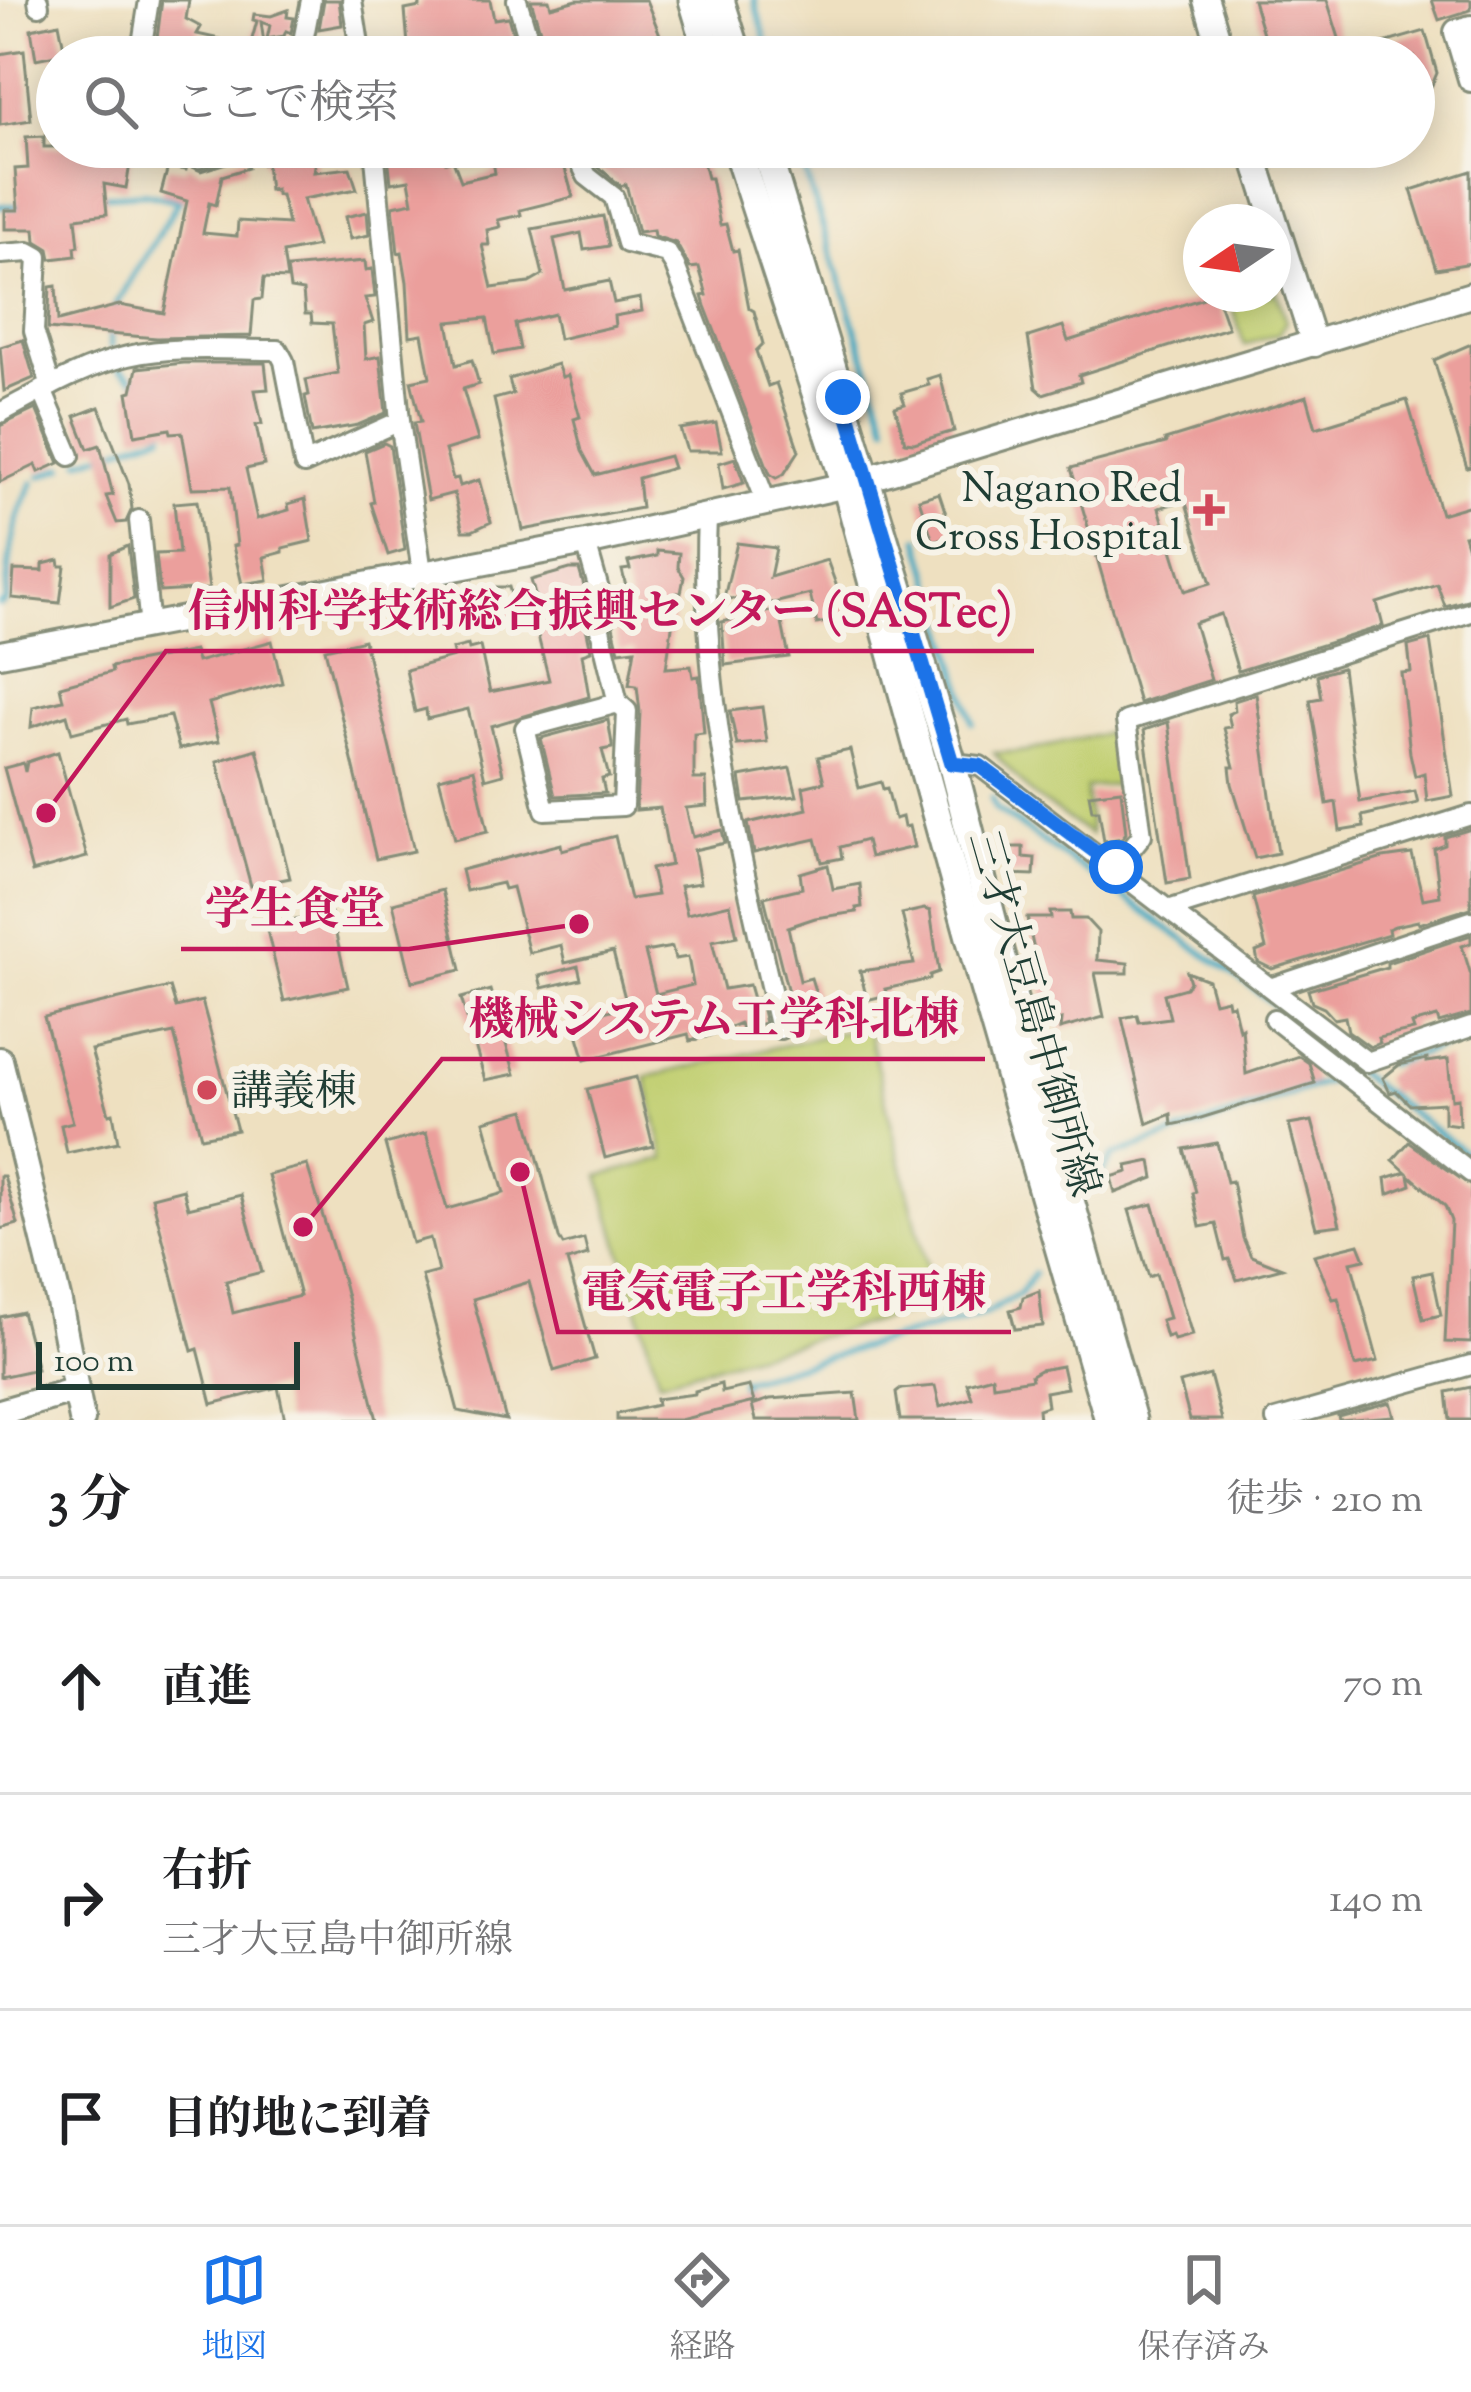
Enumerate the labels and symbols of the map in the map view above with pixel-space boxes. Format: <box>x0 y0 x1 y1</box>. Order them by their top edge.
north arrow <box>1183 204 1291 312</box>
route end <box>816 370 870 424</box>
place label: Nagano Red Cross Hospital <box>915 461 1182 569</box>
marker: Nagano Red Cross Hospital <box>1193 494 1225 526</box>
callout: 信州科学技術総合振興センター (SASTec) <box>166 570 1034 651</box>
text: 信州科学技術総合振興センター (SASTec) <box>188 583 1012 648</box>
street label: 三才大豆島中御所線 <box>950 824 1112 1204</box>
route start <box>1089 840 1143 894</box>
callout: 学生食堂 <box>181 868 409 949</box>
text: 学生食堂 <box>205 881 385 946</box>
callout: 機械システム工学科北棟 <box>442 978 985 1059</box>
text: 機械システム工学科北棟 <box>469 991 959 1056</box>
place label: 講義棟 <box>231 1065 357 1125</box>
marker: 講義棟 <box>194 1077 220 1103</box>
callout: 電気電子工学科西棟 <box>558 1251 1011 1332</box>
text: 電気電子工学科西棟 <box>581 1264 987 1329</box>
scale bar <box>36 1336 300 1389</box>

